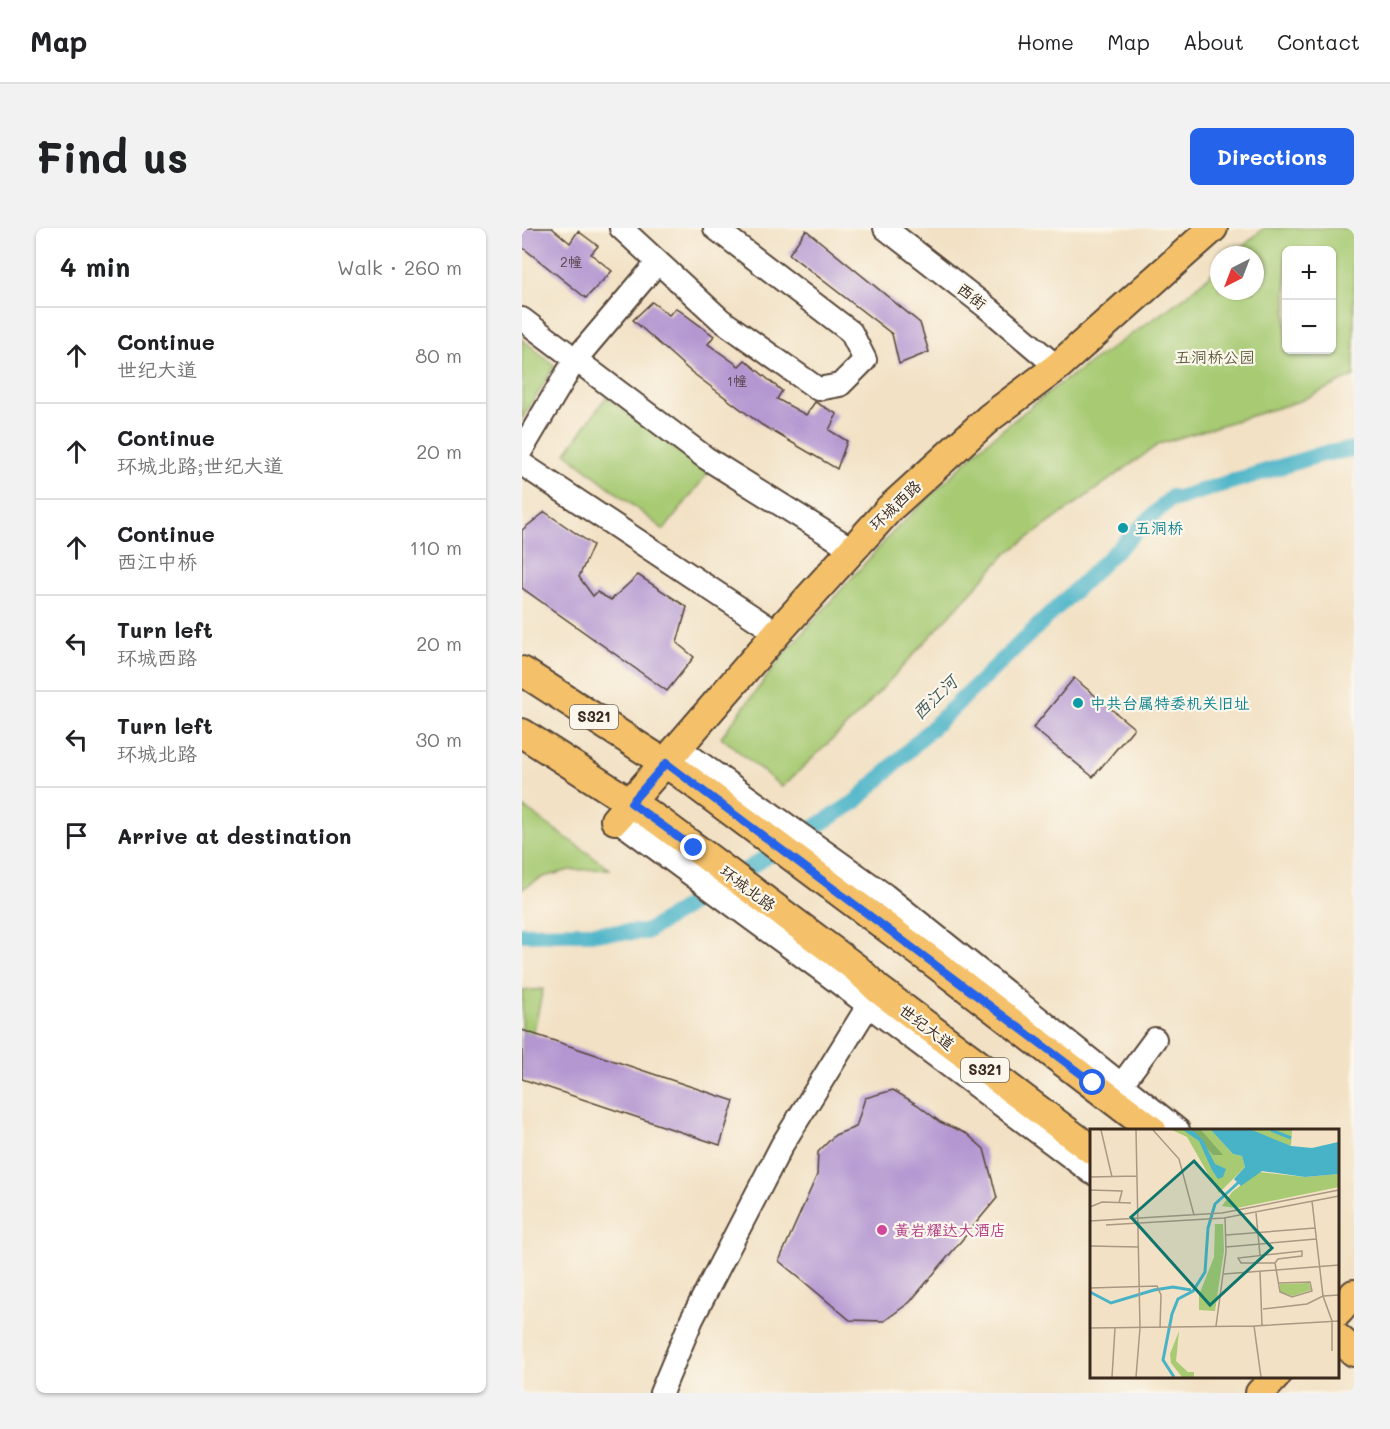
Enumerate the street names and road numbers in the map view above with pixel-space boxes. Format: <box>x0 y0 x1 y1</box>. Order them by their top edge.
street label: 西街 <box>953 277 991 314</box>
street label: 环城西路 <box>864 475 925 534</box>
road number: S321 <box>570 705 618 729</box>
street label: 环城北路 <box>716 860 780 915</box>
street label: 世纪大道 <box>895 999 959 1054</box>
road number: S321 <box>961 1058 1009 1082</box>

